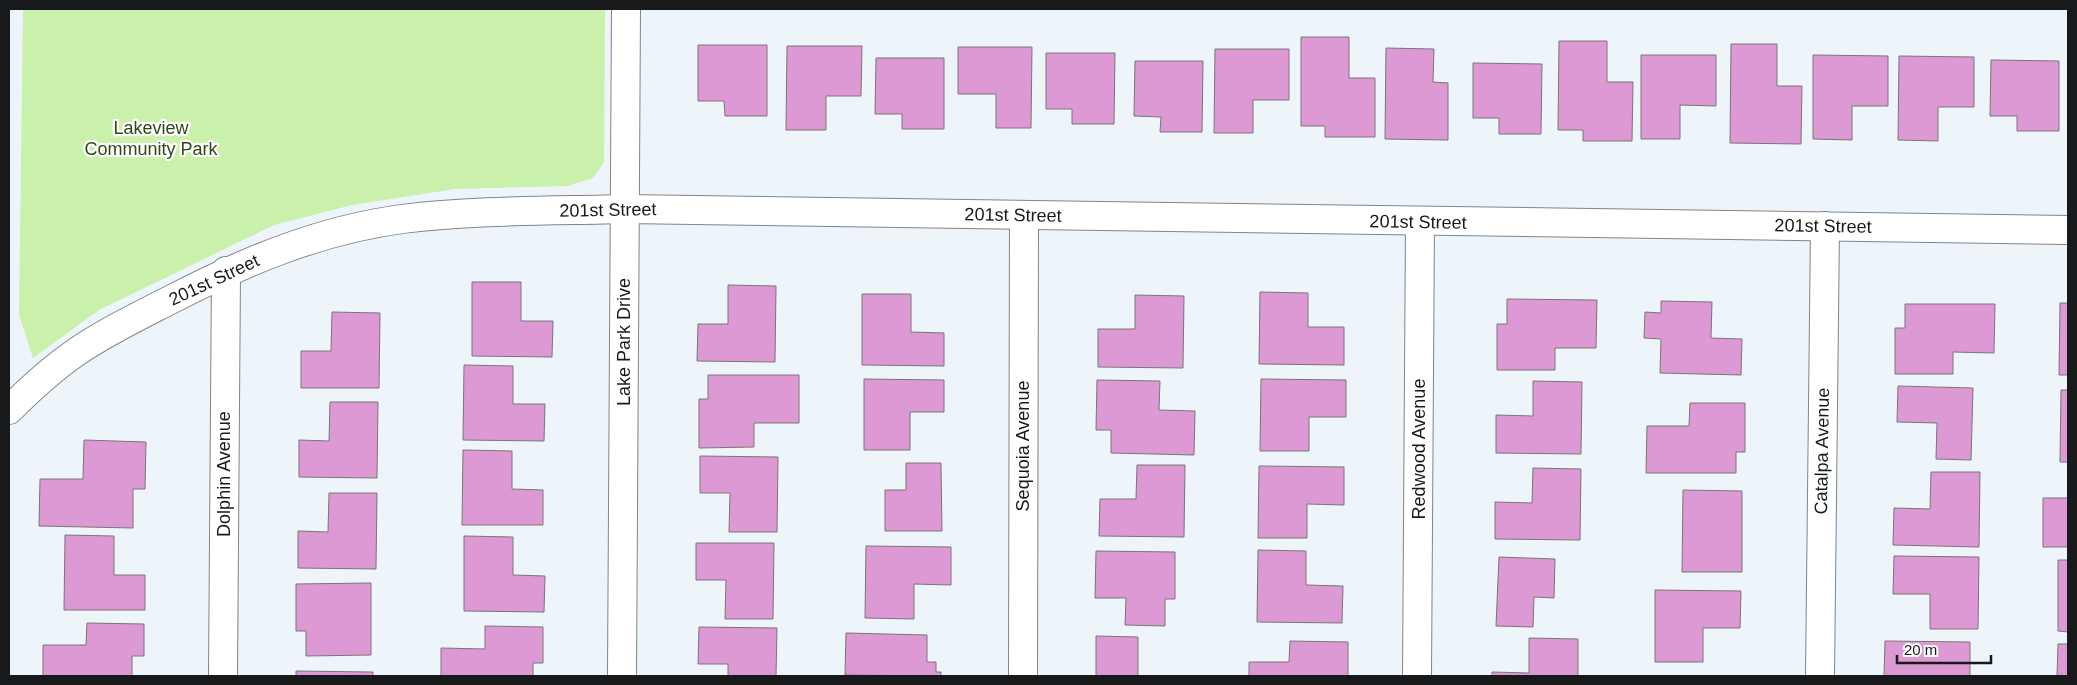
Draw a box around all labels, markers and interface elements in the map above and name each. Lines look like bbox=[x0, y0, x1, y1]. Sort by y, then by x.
park label: Lakeview Community Park bbox=[84, 118, 219, 159]
street label: 201st Street bbox=[559, 199, 657, 221]
street label: 201st Street bbox=[964, 204, 1062, 226]
street label: 201st Street bbox=[1369, 211, 1467, 233]
street label: 201st Street bbox=[1774, 215, 1872, 237]
street label: 201st Street bbox=[166, 250, 262, 310]
street label: Lake Park Drive bbox=[614, 278, 634, 406]
street label: Redwood Avenue bbox=[1409, 379, 1429, 519]
street label: Sequoia Avenue bbox=[1013, 381, 1033, 511]
street label: Catalpa Avenue bbox=[1811, 387, 1833, 515]
street label: Dolphin Avenue bbox=[214, 411, 234, 537]
scale bar bbox=[1897, 632, 1991, 664]
text: 20 m bbox=[1904, 641, 1937, 658]

